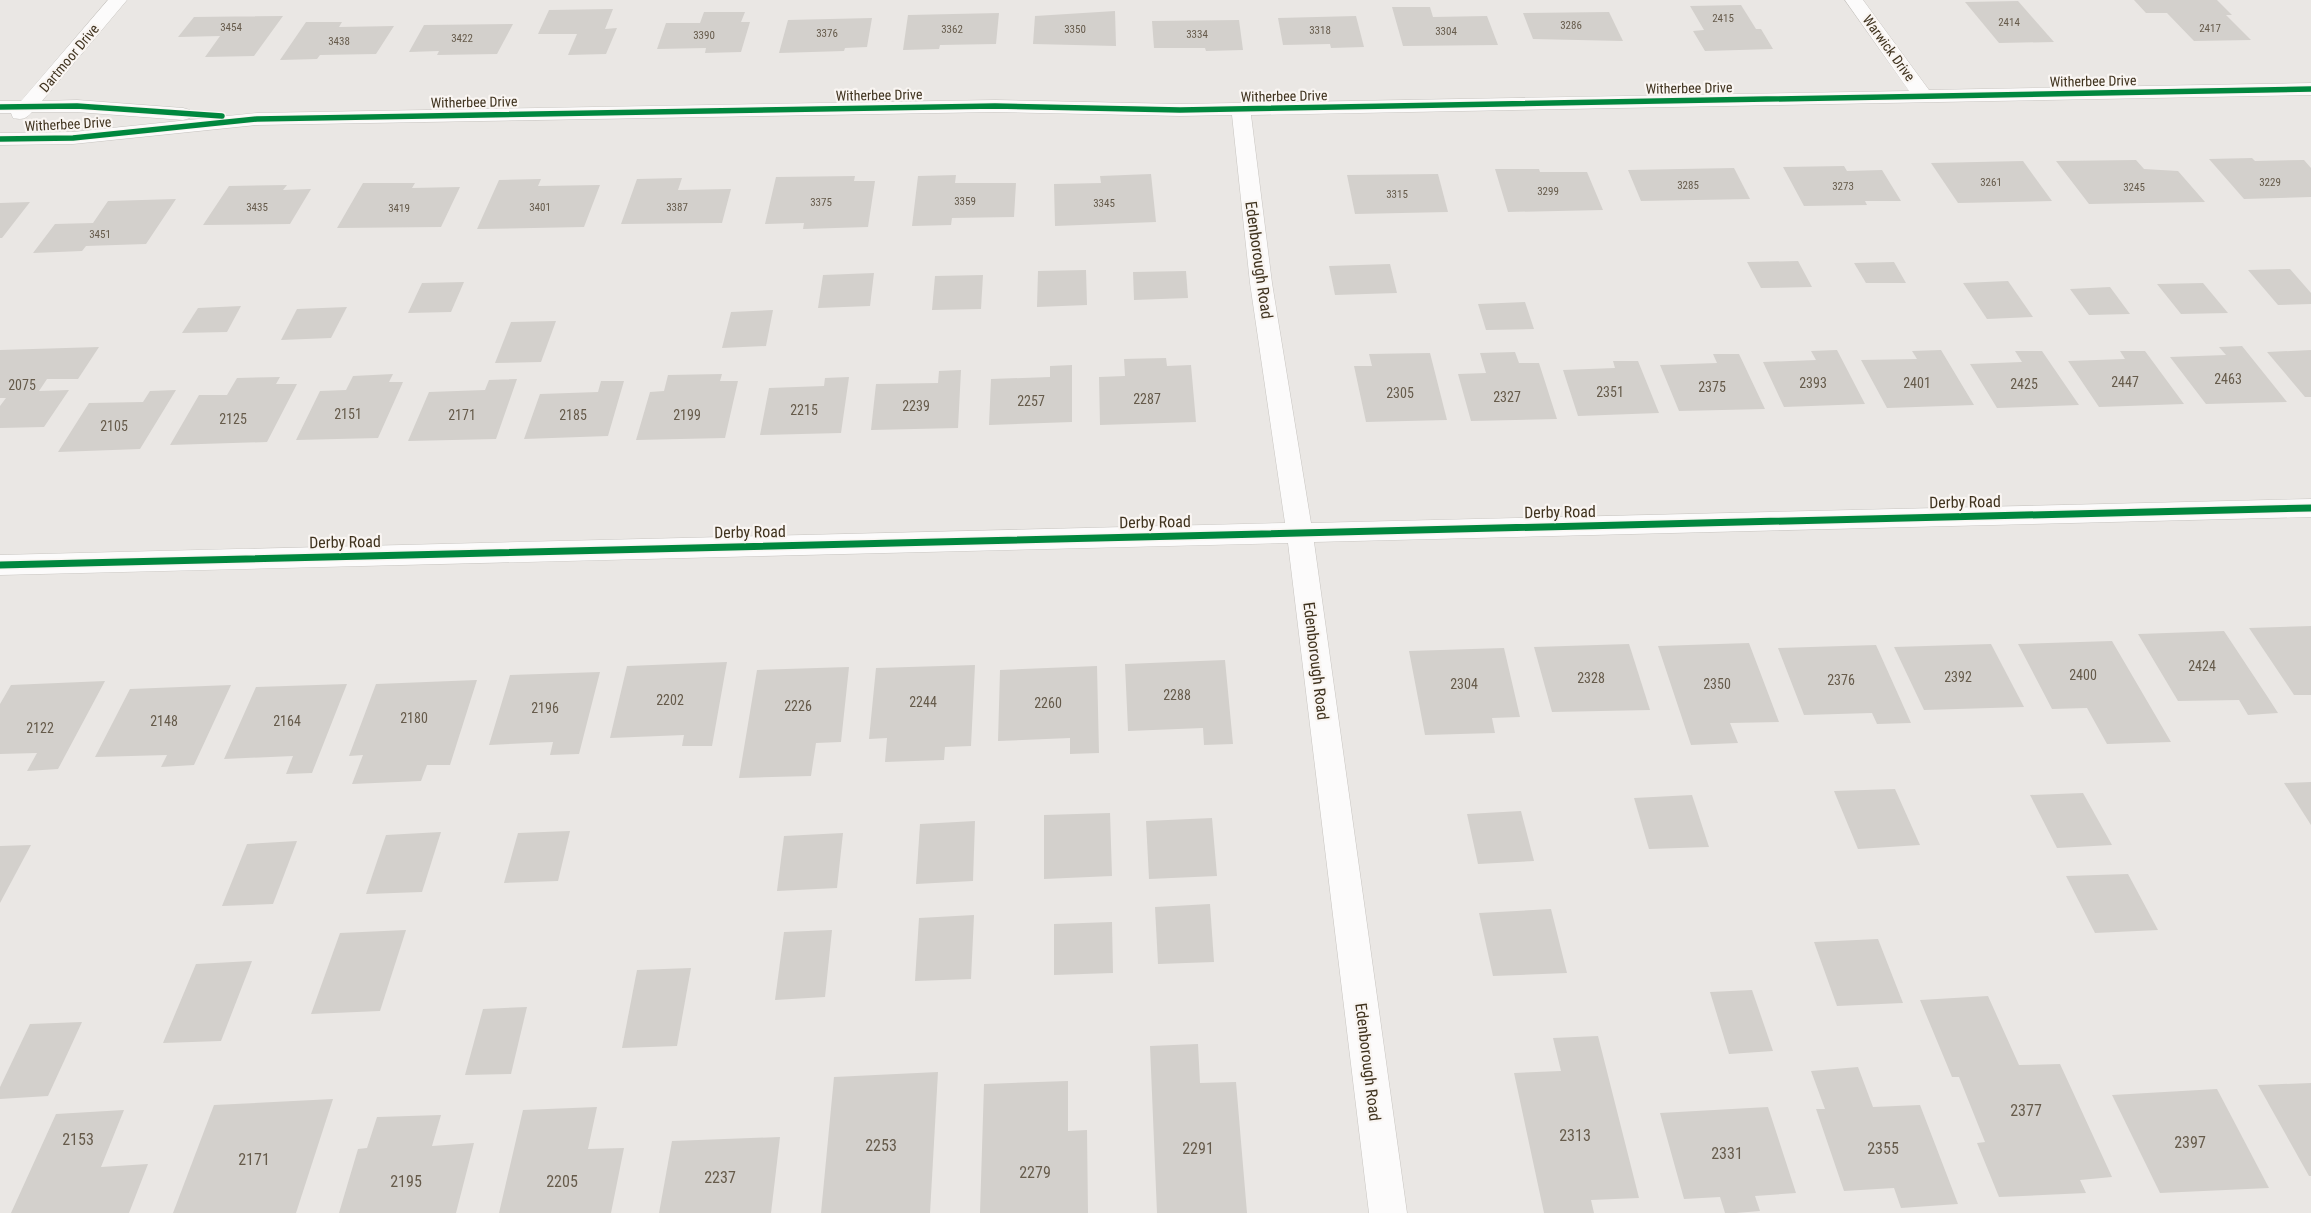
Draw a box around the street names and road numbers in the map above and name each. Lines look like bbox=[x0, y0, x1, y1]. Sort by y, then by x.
street label: Warwick Drive bbox=[1860, 12, 1919, 85]
street label: Dartmoor Drive bbox=[36, 21, 102, 95]
street label: Witherbee Drive bbox=[2049, 72, 2137, 90]
street label: Witherbee Drive bbox=[1645, 79, 1733, 97]
street label: Witherbee Drive bbox=[835, 86, 923, 104]
street label: Witherbee Drive bbox=[1240, 87, 1328, 105]
street label: Witherbee Drive bbox=[430, 93, 518, 111]
street label: Witherbee Drive bbox=[24, 114, 112, 134]
street label: Edenborough Road bbox=[1241, 200, 1277, 320]
street label: Derby Road bbox=[1929, 492, 2001, 512]
street label: Derby Road bbox=[1524, 502, 1596, 522]
street label: Derby Road bbox=[1119, 512, 1191, 532]
street label: Derby Road bbox=[714, 522, 786, 542]
street label: Derby Road bbox=[309, 532, 381, 552]
street label: Edenborough Road bbox=[1299, 601, 1333, 721]
street label: Edenborough Road bbox=[1351, 1002, 1385, 1122]

